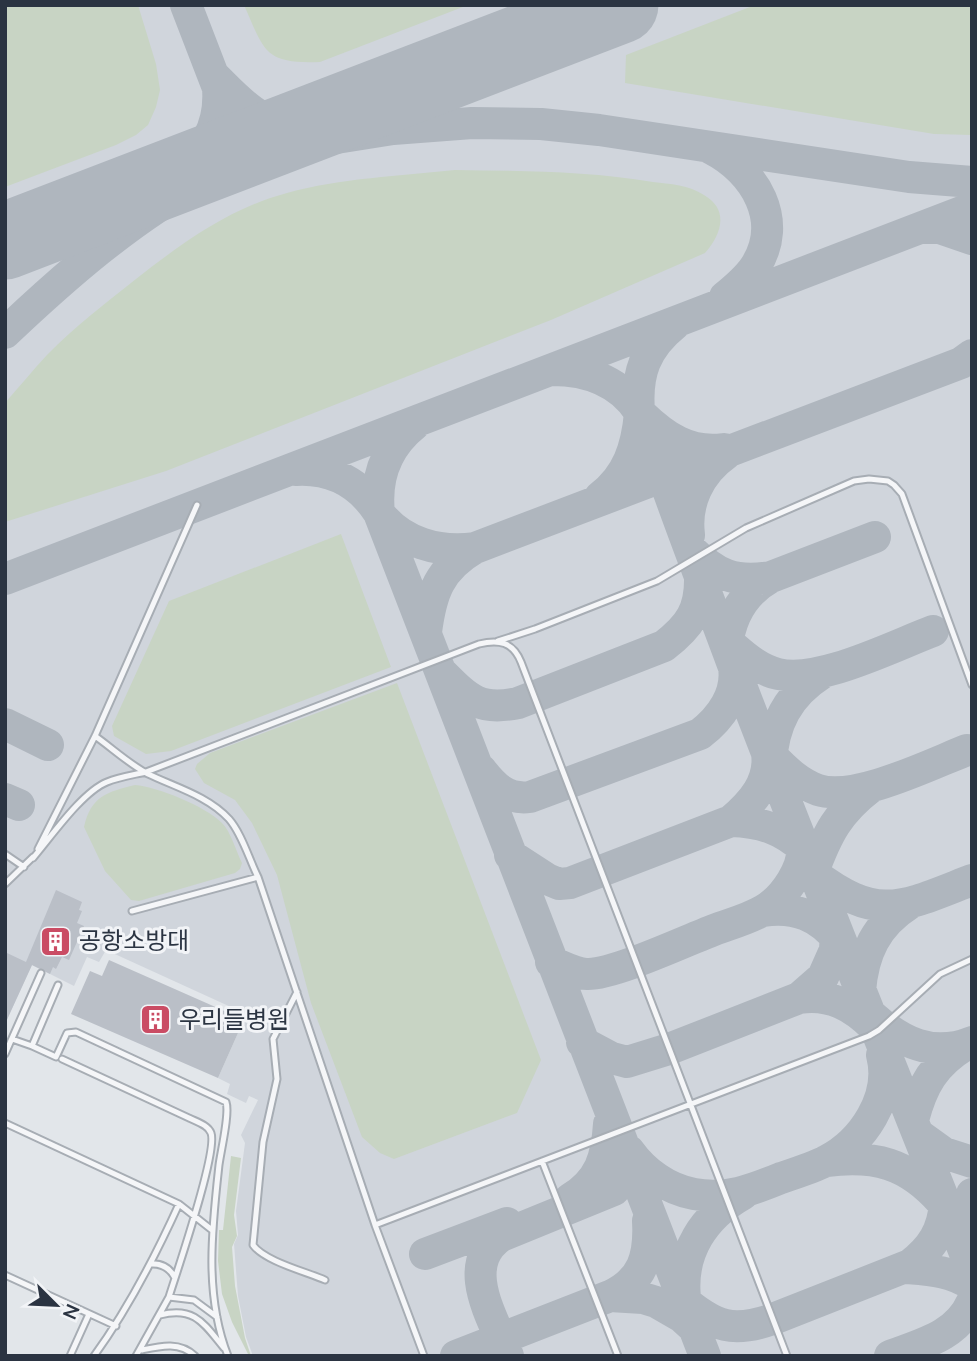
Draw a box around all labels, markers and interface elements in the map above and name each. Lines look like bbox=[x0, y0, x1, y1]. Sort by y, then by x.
building icon: 공항소방대 bbox=[39, 924, 73, 958]
place label: 공항소방대 bbox=[79, 925, 189, 957]
building icon: 우리들병원 bbox=[139, 1003, 173, 1037]
place label: 우리들병원 bbox=[179, 1004, 289, 1036]
north arrow bbox=[21, 1270, 91, 1340]
text: N bbox=[56, 1300, 85, 1323]

